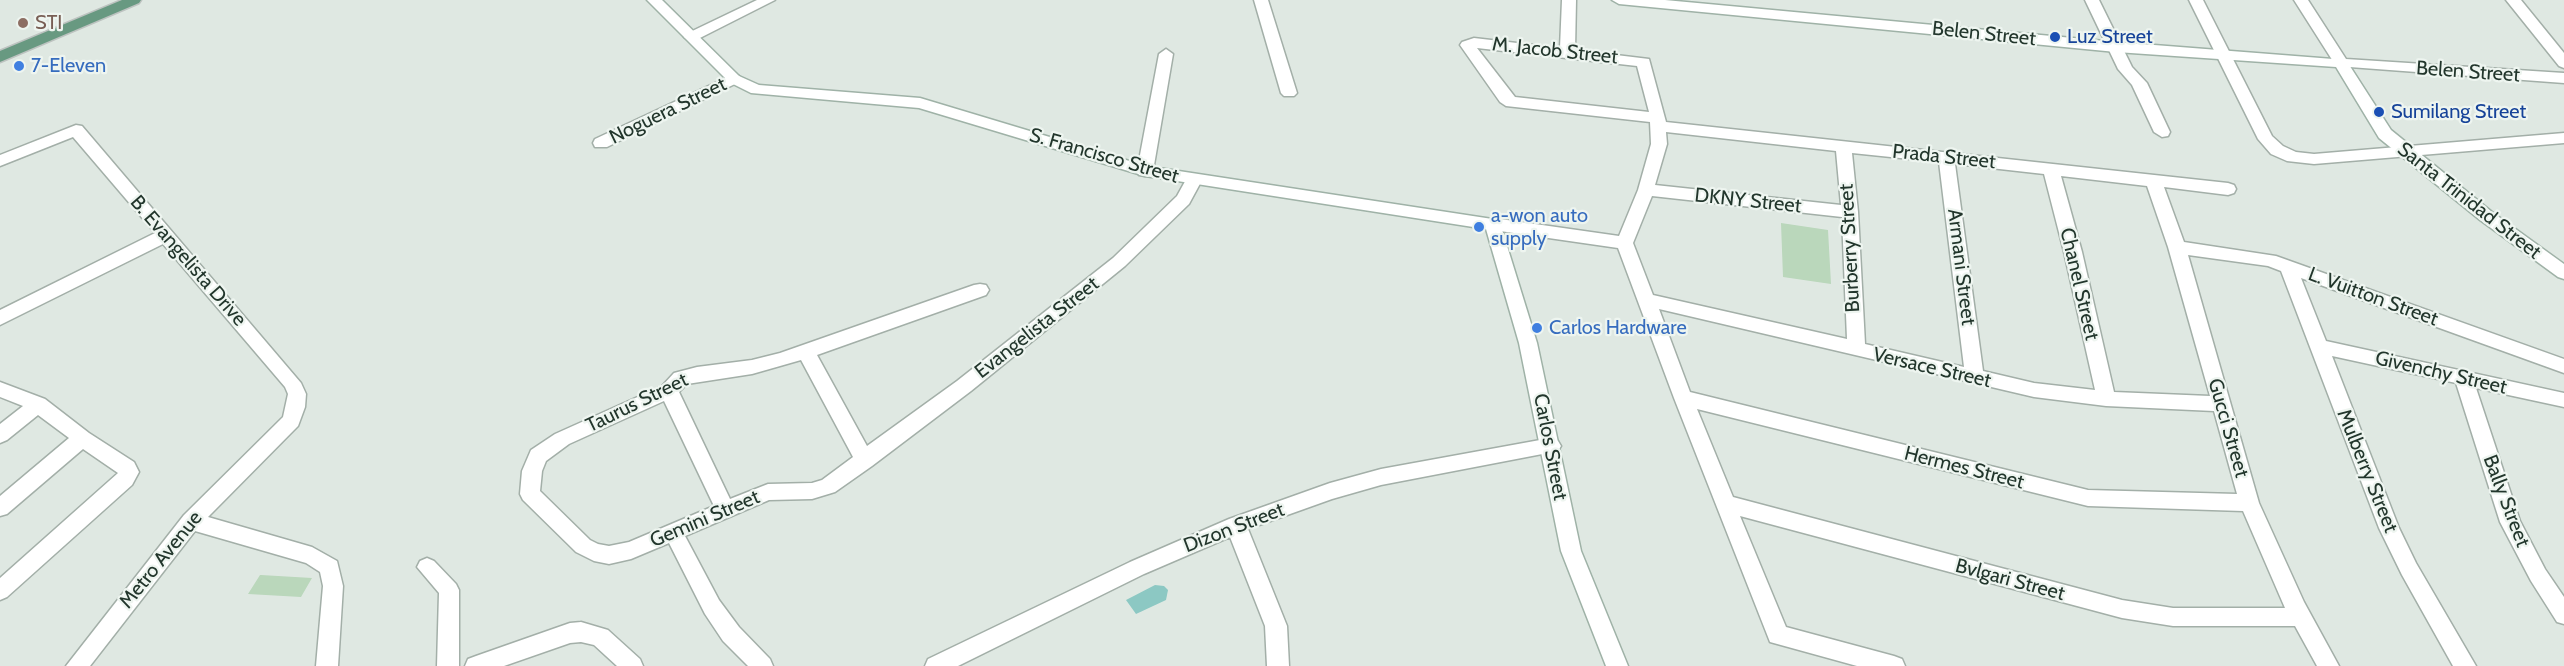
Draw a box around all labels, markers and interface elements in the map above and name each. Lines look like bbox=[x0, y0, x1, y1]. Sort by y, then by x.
place label: STI bbox=[35, 11, 62, 35]
marker: STI bbox=[16, 16, 30, 30]
street label: Belen Street bbox=[1931, 17, 2037, 51]
place label: Luz Street bbox=[2067, 25, 2153, 49]
marker: Luz Street bbox=[2048, 30, 2062, 44]
street label: M. Jacob Street bbox=[1491, 32, 1619, 70]
place label: 7-Eleven bbox=[31, 54, 106, 78]
street label: Belen Street bbox=[2415, 56, 2521, 88]
marker: 7-Eleven bbox=[12, 59, 26, 73]
street label: Noguera Street bbox=[606, 72, 730, 150]
place label: Sumilang Street bbox=[2391, 100, 2526, 124]
marker: Sumilang Street bbox=[2372, 105, 2386, 119]
street label: S. Francisco Street bbox=[1027, 123, 1181, 189]
street label: Santa Trinidad Street bbox=[2392, 137, 2546, 265]
street label: Prada Street bbox=[1891, 140, 1997, 174]
street label: DKNY Street bbox=[1693, 183, 1803, 219]
street label: Burberry Street bbox=[1835, 183, 1865, 313]
street label: B. Evangelista Drive bbox=[125, 191, 251, 331]
place label: a-won auto supply bbox=[1491, 204, 1588, 251]
street label: Armani Street bbox=[1942, 207, 1980, 327]
marker: a-won auto supply bbox=[1472, 220, 1486, 234]
street label: Chanel Street bbox=[2054, 225, 2104, 343]
street label: L. Vuitton Street bbox=[2305, 262, 2441, 332]
street label: Evangelista Street bbox=[970, 272, 1104, 384]
place label: Carlos Hardware bbox=[1549, 316, 1687, 340]
marker: Carlos Hardware bbox=[1530, 321, 1544, 335]
street label: Versace Street bbox=[1871, 343, 1993, 393]
street label: Givenchy Street bbox=[2373, 346, 2509, 400]
street label: Taurus Street bbox=[582, 368, 692, 438]
street label: Gucci Street bbox=[2202, 376, 2254, 480]
street label: Carlos Street bbox=[1528, 392, 1572, 502]
street label: Mulberry Street bbox=[2331, 406, 2403, 536]
street label: Hermes Street bbox=[1902, 442, 2026, 494]
street label: Bally Street bbox=[2477, 451, 2535, 551]
street label: Gemini Street bbox=[647, 485, 763, 553]
street label: Dizon Street bbox=[1180, 498, 1288, 558]
street label: Metro Avenue bbox=[115, 507, 207, 613]
street label: Bvlgari Street bbox=[1953, 554, 2067, 606]

